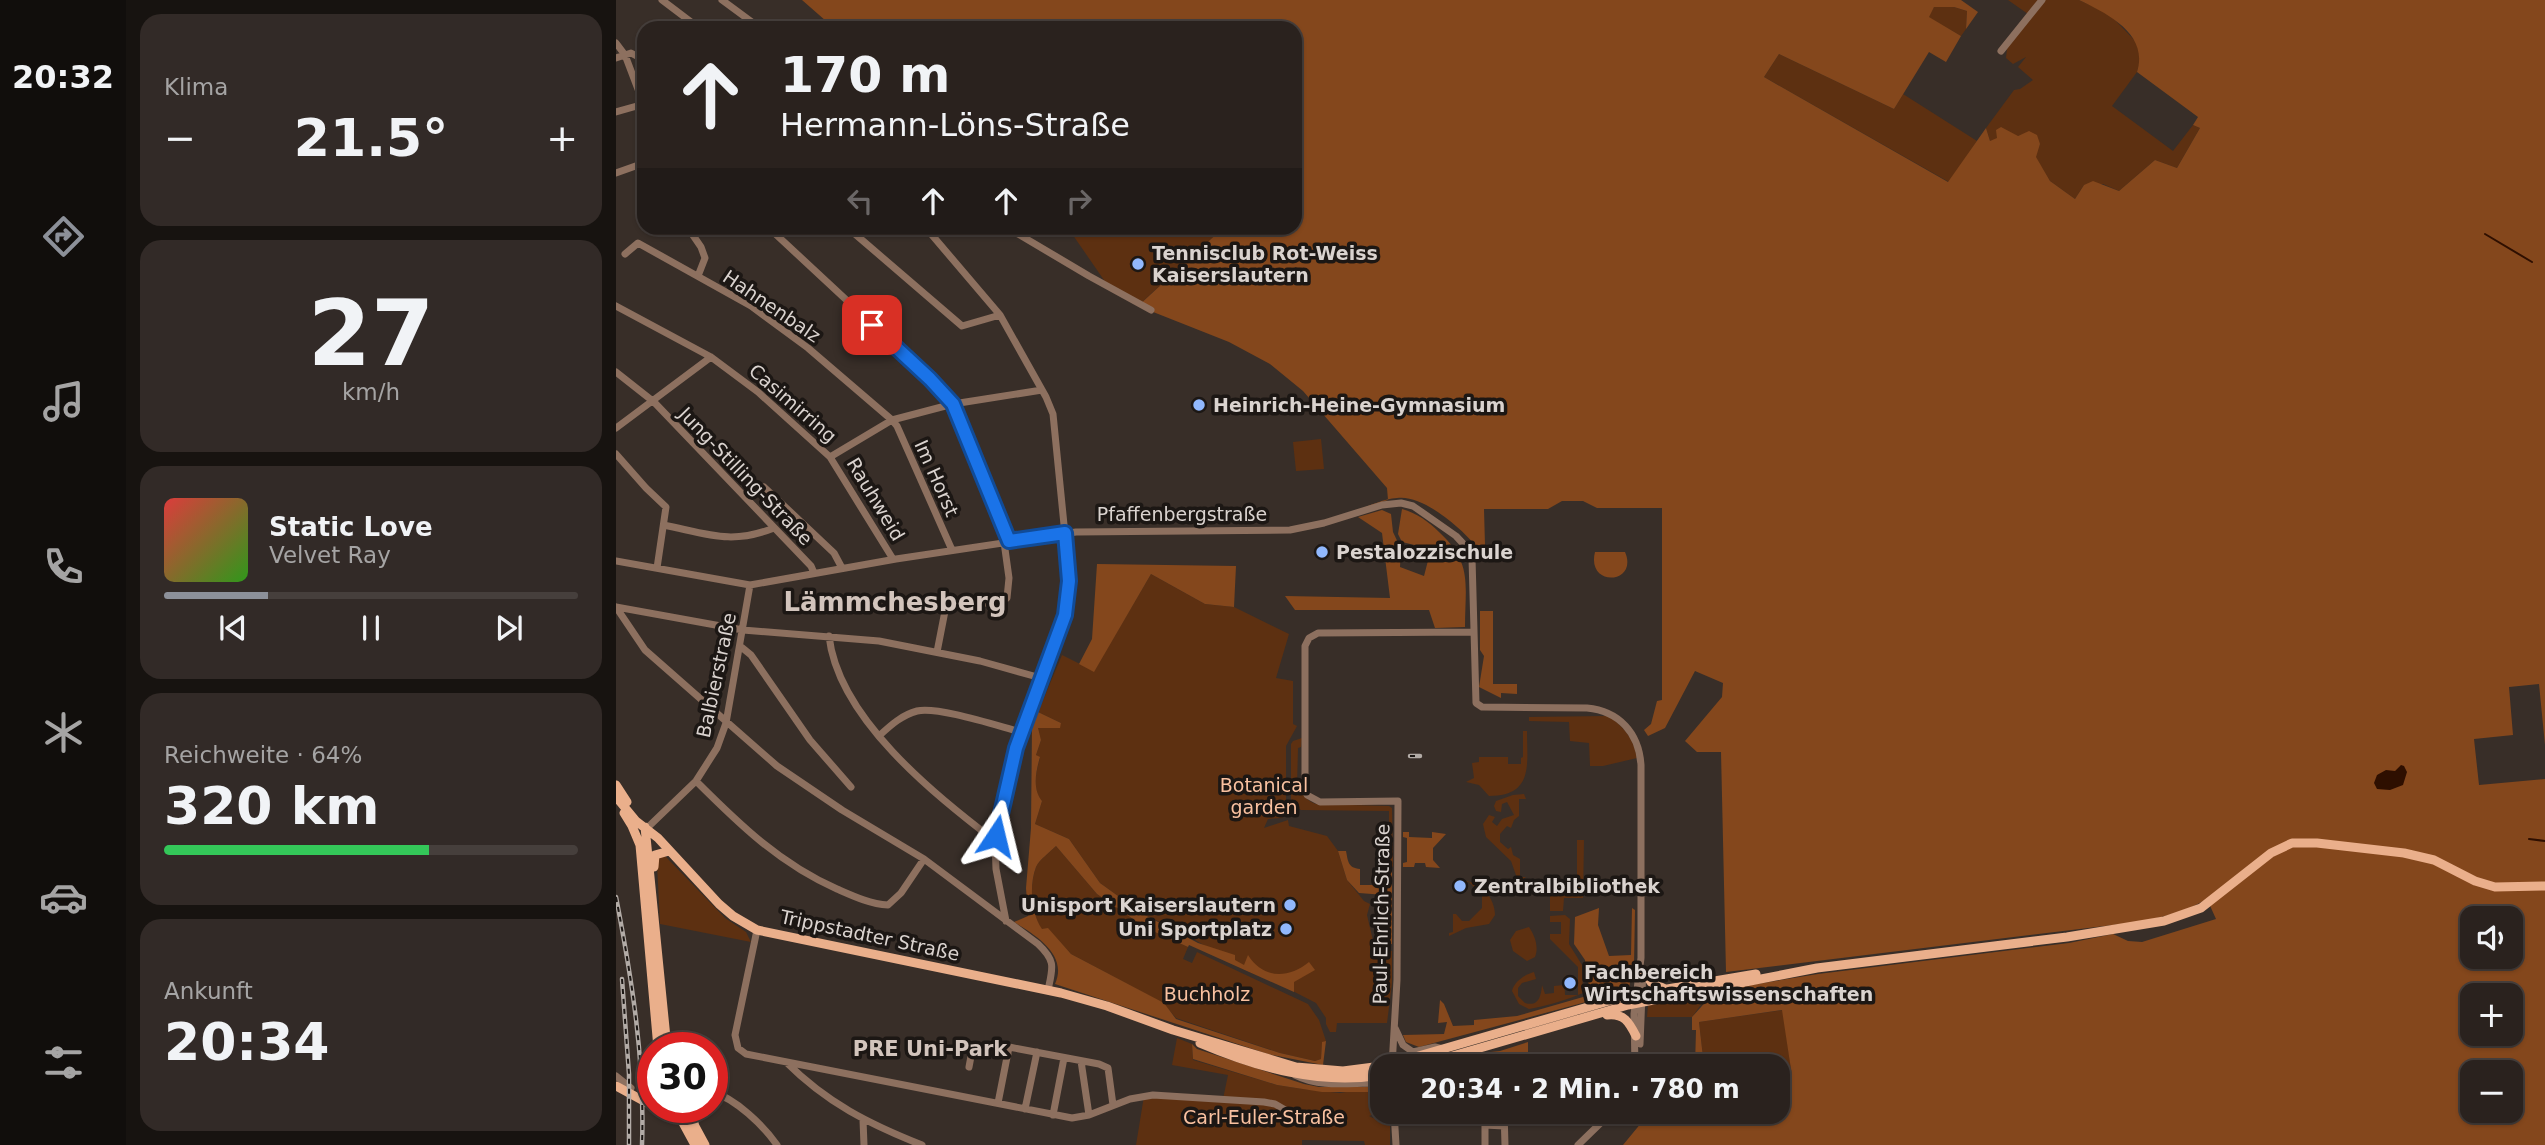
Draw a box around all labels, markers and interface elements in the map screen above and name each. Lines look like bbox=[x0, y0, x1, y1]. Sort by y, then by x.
text: 170 m bbox=[780, 47, 950, 104]
icon: ahead bbox=[665, 49, 756, 140]
text: 20:32 bbox=[12, 58, 114, 96]
text: Klima bbox=[164, 74, 228, 100]
text: Hermann-Löns-Straße bbox=[780, 106, 1130, 144]
text: 21.5° bbox=[294, 108, 448, 168]
text: − bbox=[164, 116, 196, 160]
text: + bbox=[546, 116, 578, 160]
icon: left bbox=[841, 182, 879, 220]
icon: ahead bbox=[914, 182, 952, 220]
icon: ahead bbox=[987, 182, 1025, 220]
icon: right bbox=[1060, 182, 1098, 220]
icon: directions bbox=[39, 212, 88, 261]
place label: Tennisclub Rot-Weiss Kaiserslautern bbox=[1152, 242, 1378, 286]
marker: Tennisclub Rot-Weiss Kaiserslautern bbox=[1130, 256, 1146, 272]
street label: Hahnenbalz bbox=[719, 265, 825, 347]
text: 27 bbox=[308, 281, 434, 386]
pin bbox=[842, 295, 902, 355]
icon: arrive bbox=[853, 306, 891, 344]
street label: Casimirring bbox=[745, 359, 841, 447]
icon: music bbox=[39, 377, 88, 426]
text: km/h bbox=[342, 379, 400, 405]
place label: Heinrich-Heine-Gymnasium bbox=[1213, 394, 1505, 416]
marker: Heinrich-Heine-Gymnasium bbox=[1191, 397, 1207, 413]
street label: Jung-Stilling-Straße bbox=[674, 402, 817, 549]
street label: Im Horst bbox=[910, 436, 964, 520]
street label: Rauhweid bbox=[843, 453, 909, 545]
street label: Pfaffenbergstraße bbox=[1097, 503, 1267, 525]
text: Static Love bbox=[269, 512, 433, 542]
place label: Pestalozzischule bbox=[1336, 541, 1513, 563]
icon: phone bbox=[39, 542, 88, 591]
text: Velvet Ray bbox=[269, 542, 391, 568]
marker: Pestalozzischule bbox=[1314, 544, 1330, 560]
district label: Lämmchesberg bbox=[783, 587, 1007, 617]
icon: previous bbox=[214, 609, 252, 647]
icon: pause bbox=[352, 609, 390, 647]
icon: next bbox=[490, 609, 528, 647]
street label: Balbierstraße bbox=[692, 610, 740, 740]
icon: climate bbox=[39, 708, 88, 757]
text: Reichweite · 64% bbox=[164, 742, 362, 768]
park label: Botanical garden bbox=[1220, 774, 1308, 818]
text: 320 km bbox=[164, 776, 379, 836]
position arrow bbox=[959, 799, 1033, 873]
street label: Paul-Ehrlich-Straße bbox=[1368, 823, 1394, 1005]
icon: car bbox=[39, 873, 88, 922]
place label: Zentralbibliothek bbox=[1474, 875, 1660, 897]
marker: Zentralbibliothek bbox=[1452, 878, 1468, 894]
place label: Unisport Kaiserslautern bbox=[1021, 894, 1276, 916]
marker: Unisport Kaiserslautern bbox=[1282, 897, 1298, 913]
street label: Trippstadter Straße bbox=[777, 905, 962, 965]
map controls bbox=[2460, 906, 2523, 1123]
button: sound bbox=[2460, 906, 2523, 969]
place label: Uni Sportplatz bbox=[1118, 918, 1272, 940]
marker: Uni Sportplatz bbox=[1278, 921, 1294, 937]
place label: Fachbereich Wirtschaftswissenschaften bbox=[1584, 961, 1873, 1005]
marker: Fachbereich Wirtschaftswissenschaften bbox=[1562, 975, 1578, 991]
text: Ankunft bbox=[164, 978, 253, 1004]
park label: Buchholz bbox=[1164, 983, 1250, 1005]
button: + bbox=[2460, 983, 2523, 1046]
text: 20:34 bbox=[164, 1012, 330, 1072]
speed limit sign: 30 bbox=[637, 1032, 728, 1123]
district label: PRE Uni-Park bbox=[853, 1037, 1008, 1061]
icon: filters bbox=[39, 1038, 88, 1087]
button: − bbox=[2460, 1060, 2523, 1123]
text: 20:34 · 2 Min. · 780 m bbox=[1420, 1074, 1740, 1104]
park label: Carl-Euler-Straße bbox=[1183, 1106, 1345, 1128]

